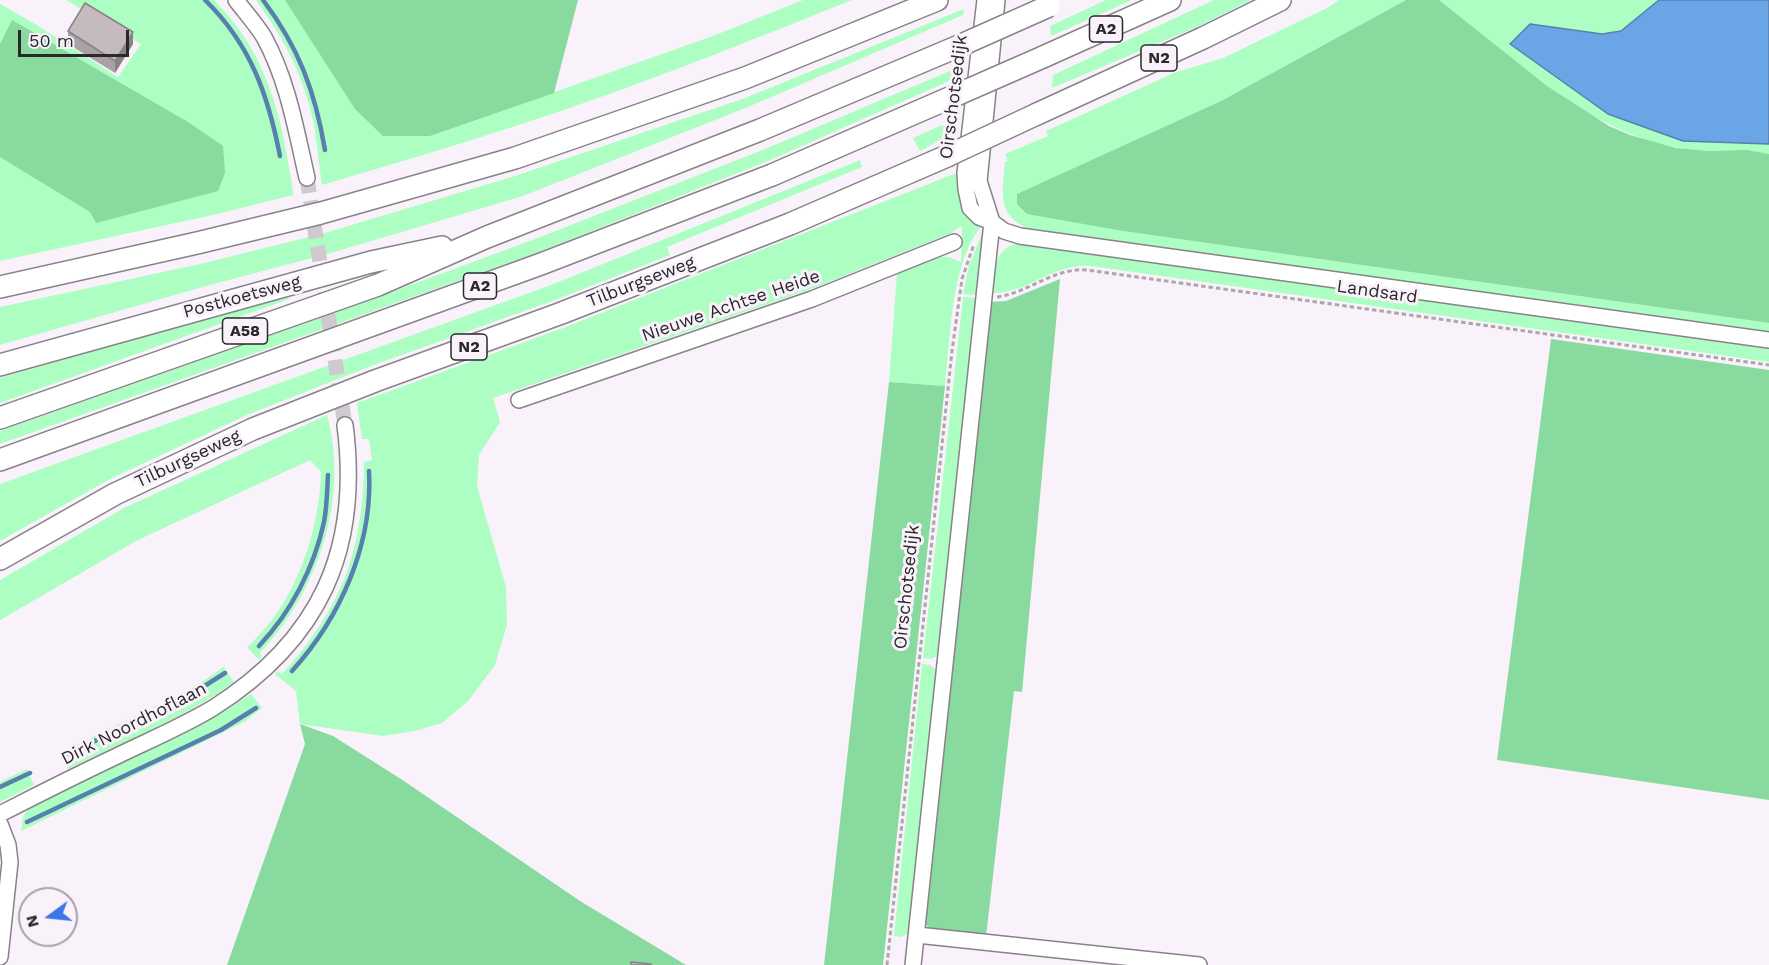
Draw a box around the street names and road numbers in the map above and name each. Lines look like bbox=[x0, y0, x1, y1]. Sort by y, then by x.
road number: A2 bbox=[1090, 16, 1122, 42]
street label: Oirschotsedijk bbox=[936, 34, 972, 160]
road number: N2 bbox=[1141, 45, 1177, 71]
street label: Tilburgseweg bbox=[584, 251, 698, 313]
street label: Nieuwe Achtse Heide bbox=[639, 265, 823, 347]
street label: Postkoetsweg bbox=[181, 271, 303, 323]
road number: A2 bbox=[464, 273, 496, 299]
street label: Landsard bbox=[1335, 276, 1419, 308]
road number: A58 bbox=[222, 318, 268, 344]
road number: N2 bbox=[451, 334, 487, 360]
street label: Tilburgseweg bbox=[132, 425, 244, 493]
street label: Oirschotsedijk bbox=[890, 524, 924, 650]
street label: Dirk Noordhoflaan bbox=[58, 678, 210, 770]

